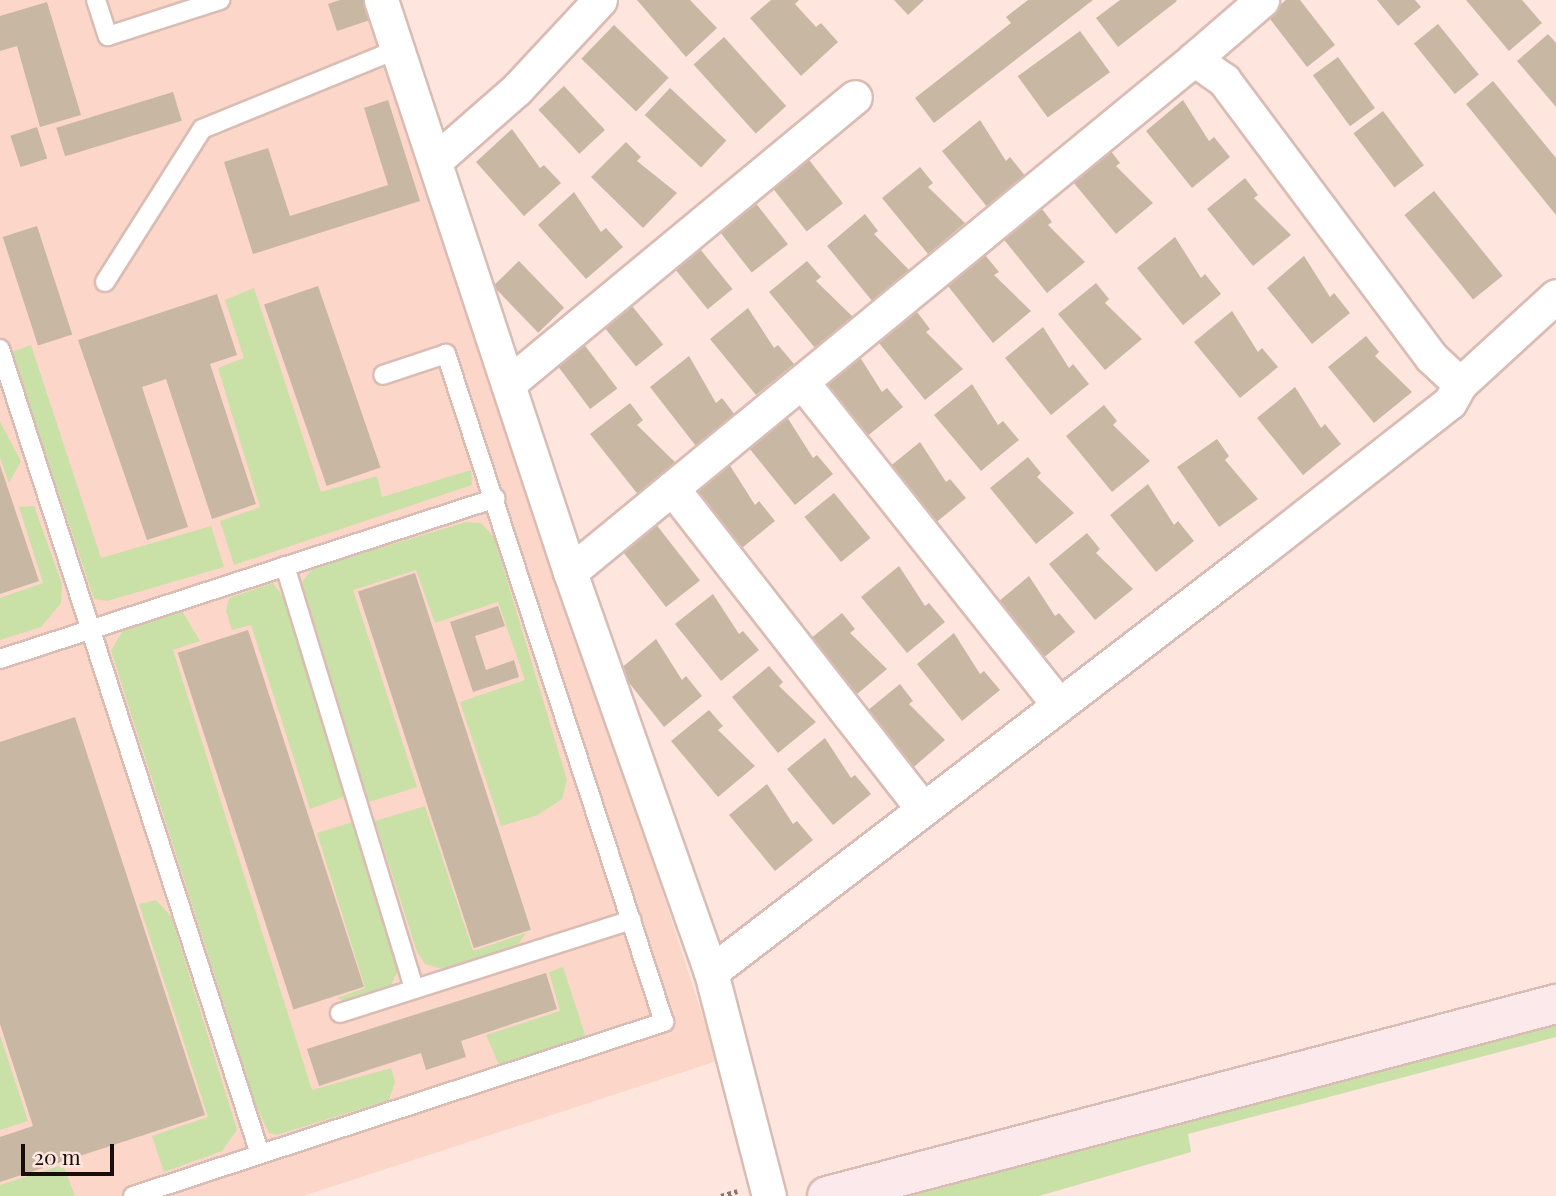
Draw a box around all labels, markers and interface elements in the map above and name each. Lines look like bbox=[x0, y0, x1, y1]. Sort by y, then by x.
scale bar bbox=[24, 1130, 117, 1174]
text: 20 m bbox=[34, 1142, 81, 1170]

